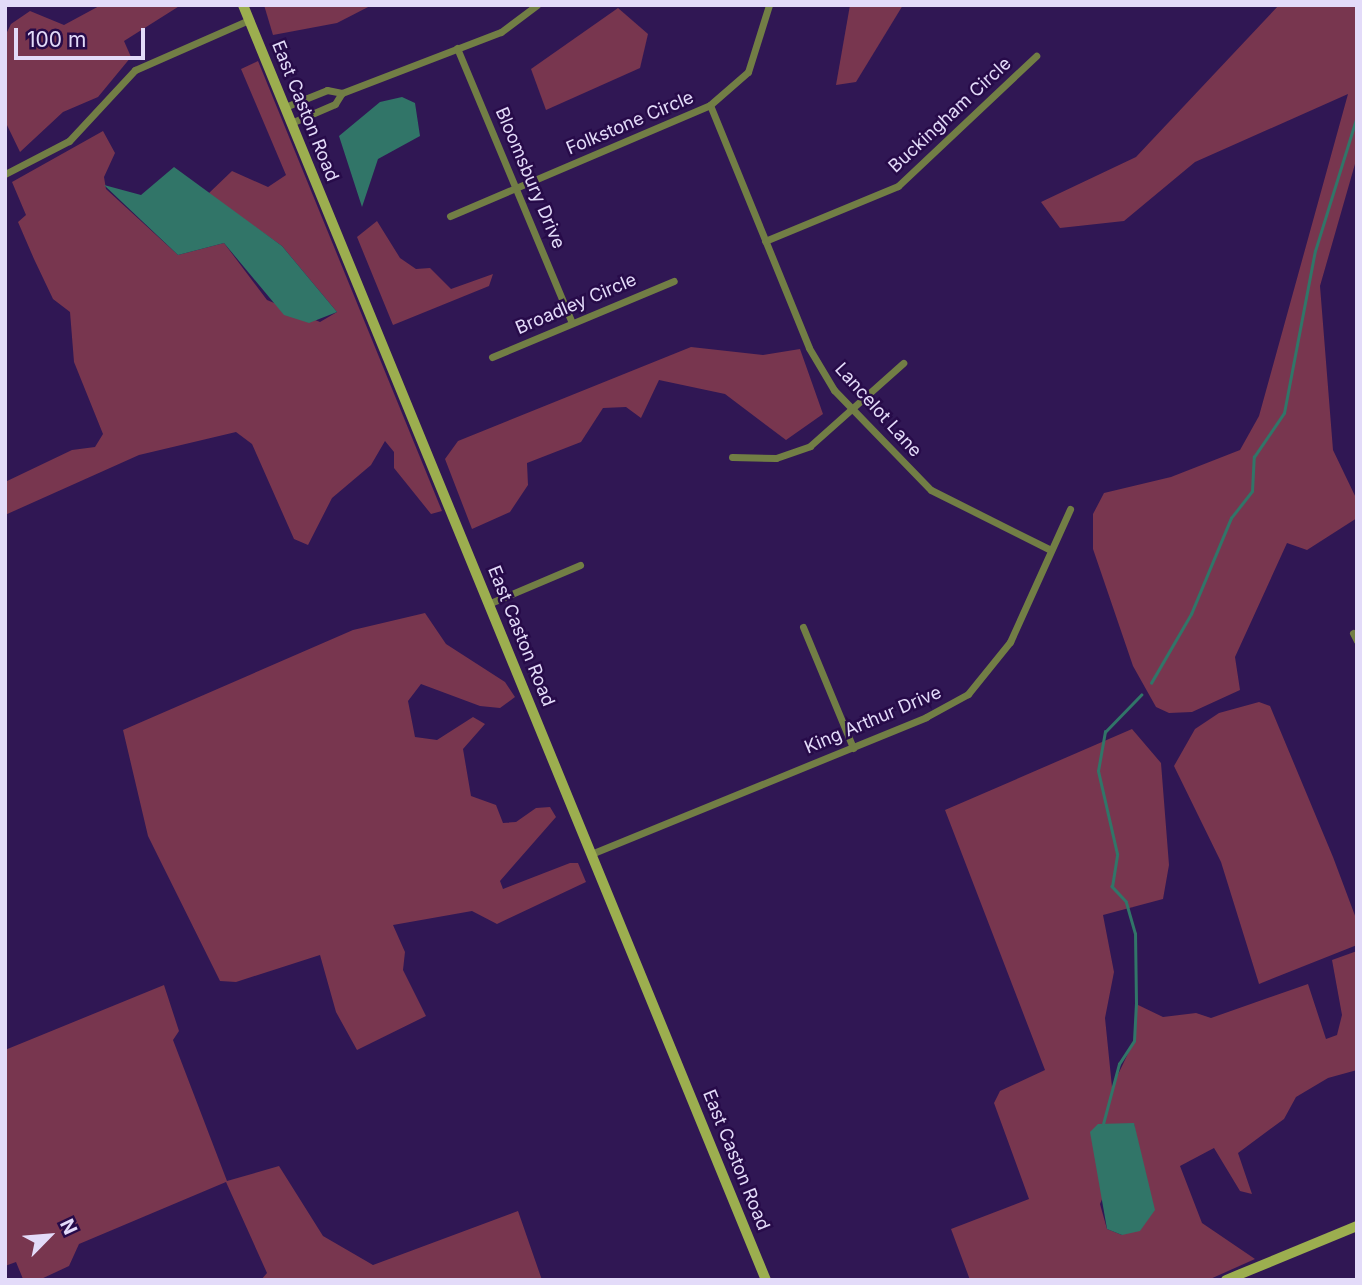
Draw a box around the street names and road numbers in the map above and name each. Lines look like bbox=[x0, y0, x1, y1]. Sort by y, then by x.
street label: East Caston Road bbox=[267, 38, 343, 184]
street label: Buckingham Circle bbox=[884, 53, 1016, 177]
street label: Folkstone Circle bbox=[563, 86, 697, 160]
street label: Bloomsbury Drive bbox=[490, 104, 570, 252]
street label: Broadley Circle bbox=[512, 269, 640, 339]
street label: Lancelot Lane bbox=[830, 358, 926, 462]
street label: East Caston Road bbox=[483, 563, 559, 709]
street label: King Arthur Drive bbox=[801, 681, 945, 759]
street label: East Caston Road bbox=[698, 1087, 774, 1233]

